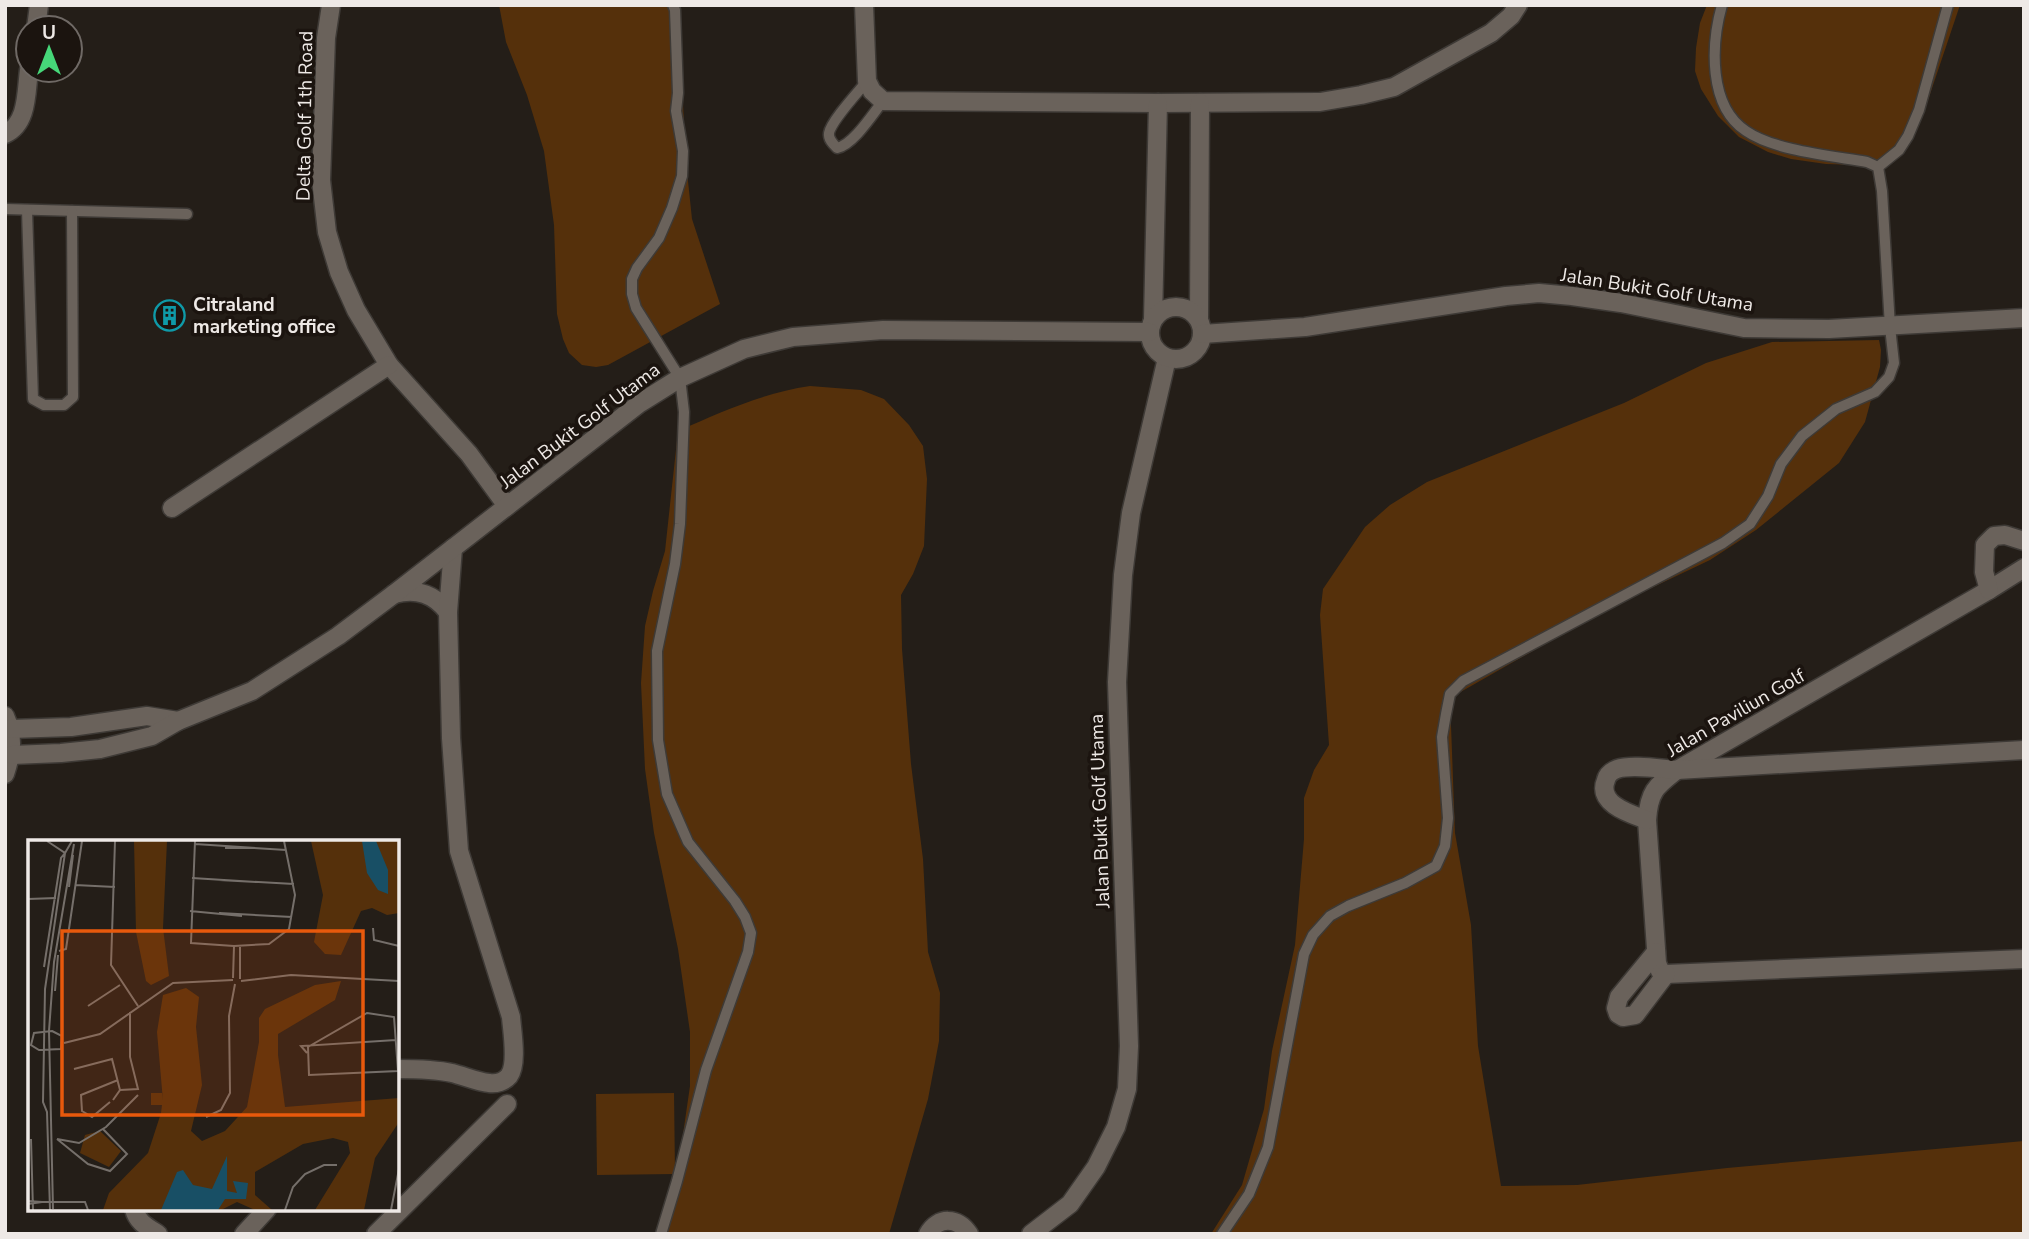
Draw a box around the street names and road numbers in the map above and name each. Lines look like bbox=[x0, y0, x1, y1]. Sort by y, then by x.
street label: Delta Golf 1th Road bbox=[291, 31, 319, 201]
street label: Jalan Bukit Golf Utama bbox=[1558, 262, 1755, 318]
street label: Jalan Bukit Golf Utama bbox=[494, 357, 665, 496]
street label: Jalan Paviliun Golf bbox=[1661, 662, 1811, 764]
street label: Jalan Bukit Golf Utama bbox=[1084, 713, 1116, 910]

